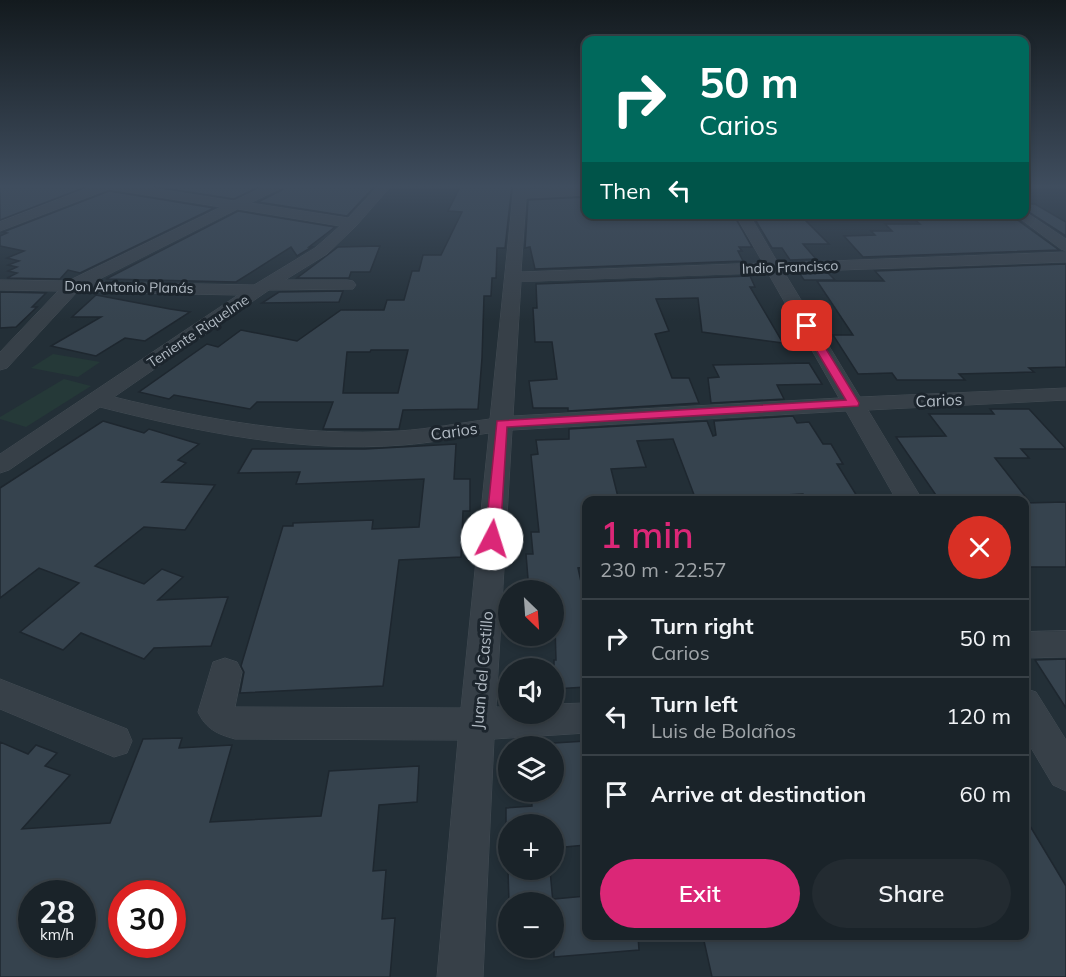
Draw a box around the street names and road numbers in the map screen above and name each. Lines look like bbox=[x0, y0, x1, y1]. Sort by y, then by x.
street label: Indio Francisco bbox=[741, 256, 839, 278]
street label: Don Antonio Planás bbox=[64, 277, 194, 297]
street label: Teniente Riquelme bbox=[144, 290, 252, 372]
street label: Carios bbox=[915, 389, 963, 411]
street label: Carios bbox=[429, 418, 479, 444]
street label: Juan del Castillo bbox=[467, 610, 497, 730]

